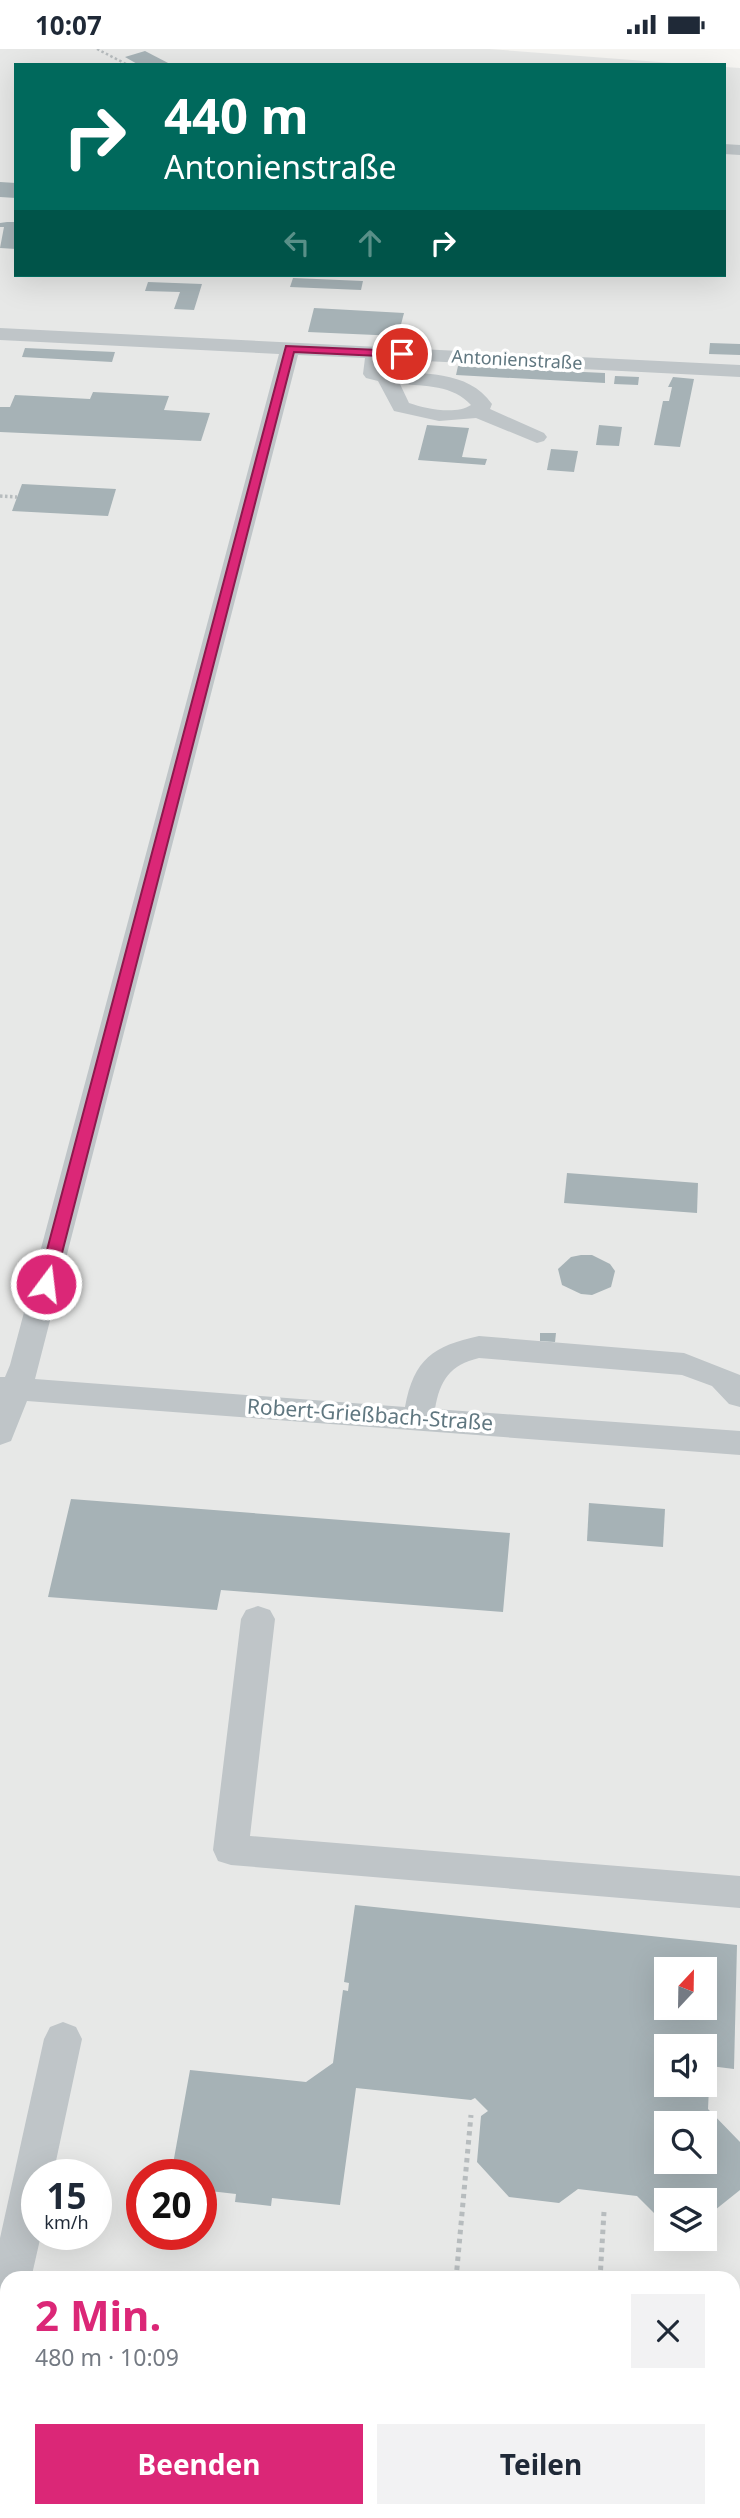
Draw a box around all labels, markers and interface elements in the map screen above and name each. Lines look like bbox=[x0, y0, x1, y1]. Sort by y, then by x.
text: 10:07 bbox=[35, 7, 102, 43]
text: 440 m bbox=[164, 82, 309, 148]
icon: right bbox=[49, 91, 140, 182]
text: Antonienstraße bbox=[164, 145, 397, 188]
icon: left bbox=[278, 224, 316, 262]
icon: ahead bbox=[351, 224, 389, 262]
icon: right bbox=[424, 224, 462, 262]
pin bbox=[372, 324, 432, 384]
icon: arrive bbox=[383, 335, 421, 373]
street label: Antonienstraße bbox=[451, 344, 583, 374]
position arrow bbox=[9, 1247, 83, 1321]
street label: Robert-Grießbach-Straße bbox=[246, 1391, 494, 1437]
north arrow bbox=[654, 1957, 718, 2019]
map controls bbox=[654, 1957, 717, 2251]
button: sound bbox=[654, 2034, 717, 2097]
button: search bbox=[654, 2111, 717, 2174]
speed limit sign: 20 bbox=[126, 2159, 217, 2250]
text: 15 bbox=[46, 2172, 87, 2219]
button: layers bbox=[654, 2188, 717, 2251]
text: km/h bbox=[44, 2210, 89, 2234]
text: 2 Min. bbox=[35, 2286, 161, 2343]
button: close bbox=[631, 2294, 705, 2368]
text: 480 m · 10:09 bbox=[35, 2341, 179, 2373]
button: Beenden bbox=[35, 2424, 363, 2504]
button: Teilen bbox=[377, 2424, 705, 2504]

